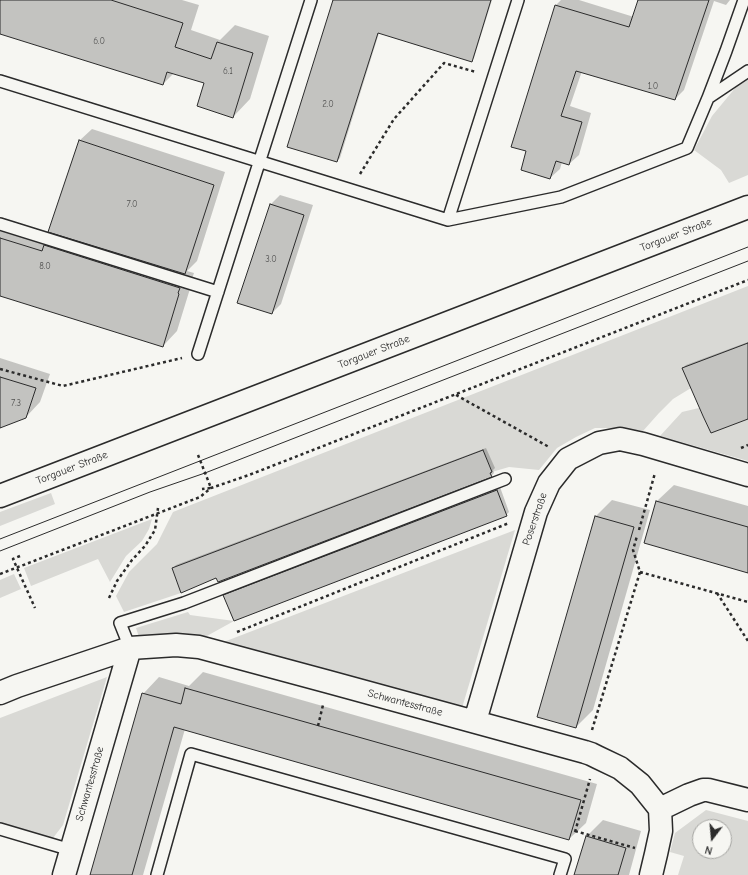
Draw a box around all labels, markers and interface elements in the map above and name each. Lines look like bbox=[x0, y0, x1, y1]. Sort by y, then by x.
house number: 6.0 bbox=[93, 36, 105, 46]
house number: 6.1 bbox=[223, 66, 233, 76]
house number: 1.0 bbox=[648, 81, 658, 91]
house number: 2.0 bbox=[322, 99, 334, 109]
house number: 7.0 bbox=[126, 199, 138, 209]
street label: Torgauer Straße bbox=[638, 215, 714, 255]
house number: 3.0 bbox=[265, 254, 277, 264]
house number: 8.0 bbox=[39, 261, 51, 271]
street label: Torgauer Straße bbox=[336, 332, 412, 372]
house number: 7.3 bbox=[11, 398, 21, 408]
street label: Torgauer Straße bbox=[34, 448, 110, 488]
street label: Poserstraße bbox=[520, 491, 550, 547]
street label: Schwantesstraße bbox=[366, 687, 444, 719]
street label: Schwantesstraße bbox=[73, 745, 107, 823]
north arrow bbox=[692, 819, 732, 859]
text: N bbox=[704, 843, 714, 857]

